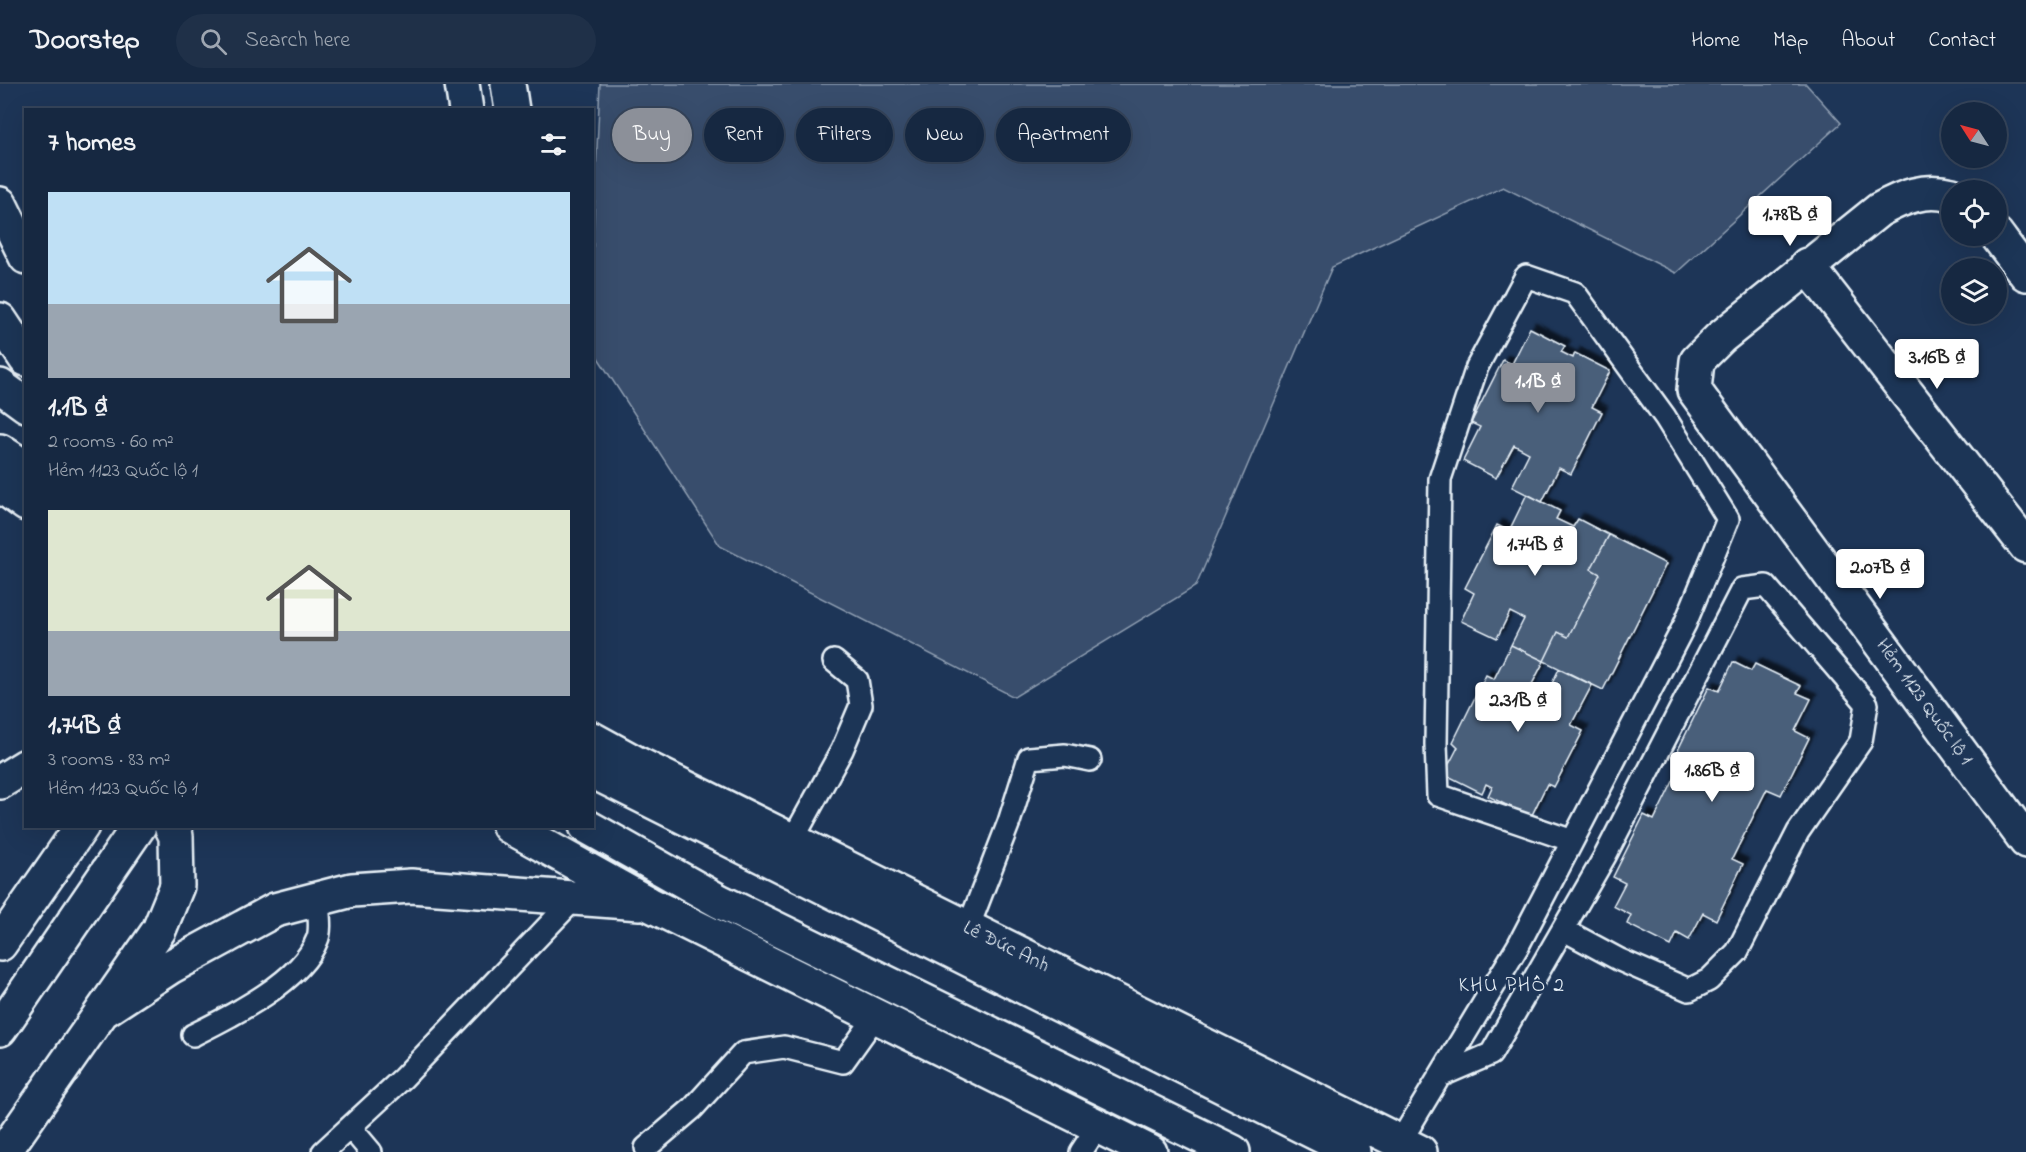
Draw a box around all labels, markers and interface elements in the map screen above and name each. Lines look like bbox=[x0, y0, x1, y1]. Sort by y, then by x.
search box bbox=[176, 14, 596, 68]
text: Doorstep bbox=[30, 21, 140, 62]
icon: search bbox=[197, 25, 230, 58]
text: Search here bbox=[245, 25, 350, 57]
text: Home bbox=[1691, 26, 1740, 56]
text: Map bbox=[1773, 26, 1808, 56]
text: About bbox=[1841, 26, 1895, 56]
text: Contact bbox=[1928, 26, 1996, 56]
north arrow bbox=[1941, 102, 2007, 168]
map controls bbox=[1941, 102, 2007, 324]
chip: Buy bbox=[612, 108, 692, 162]
chip: Rent bbox=[704, 108, 784, 162]
chip: Filters bbox=[796, 108, 893, 162]
chip: New bbox=[905, 108, 984, 162]
chip: Apartment bbox=[996, 108, 1131, 162]
text: 7 homes bbox=[48, 125, 136, 163]
icon: filters bbox=[537, 128, 570, 161]
button: locate bbox=[1941, 180, 2007, 246]
pin: 1.78B ₫ bbox=[1735, 196, 1845, 247]
text: 1.78B ₫ bbox=[1762, 201, 1818, 230]
icon: home bbox=[255, 231, 363, 339]
button: layers bbox=[1941, 258, 2007, 324]
pin: 3.16B ₫ bbox=[1882, 339, 1992, 390]
text: 3.16B ₫ bbox=[1909, 344, 1965, 373]
pin: 1.1B ₫ bbox=[1489, 363, 1587, 414]
text: 1.1B ₫ bbox=[1515, 368, 1561, 397]
text: 1.1B ₫ bbox=[48, 390, 108, 428]
text: 2 rooms · 60 m² bbox=[48, 428, 174, 457]
text: Hẻm 1123 Quốc lộ 1 bbox=[48, 457, 198, 486]
pin: 1.74B ₫ bbox=[1480, 526, 1590, 577]
text: 1.74B ₫ bbox=[1507, 531, 1563, 560]
icon: home bbox=[255, 549, 363, 657]
pin: 2.07B ₫ bbox=[1825, 549, 1935, 600]
text: 2.07B ₫ bbox=[1850, 554, 1910, 583]
street label: Hẻm 1123 Quốc lộ 1 bbox=[1868, 633, 1980, 771]
pin: 2.31B ₫ bbox=[1463, 682, 1573, 733]
text: 2.31B ₫ bbox=[1489, 687, 1547, 716]
text: 1.74B ₫ bbox=[48, 708, 121, 746]
text: 3 rooms · 83 m² bbox=[48, 746, 170, 775]
pin: 1.86B ₫ bbox=[1657, 752, 1767, 803]
text: 1.86B ₫ bbox=[1684, 757, 1740, 786]
text: Hẻm 1123 Quốc lộ 1 bbox=[48, 775, 198, 804]
street label: Lê Đức Anh bbox=[958, 914, 1054, 980]
district label: KHU PHỐ 2 bbox=[1459, 971, 1566, 1001]

